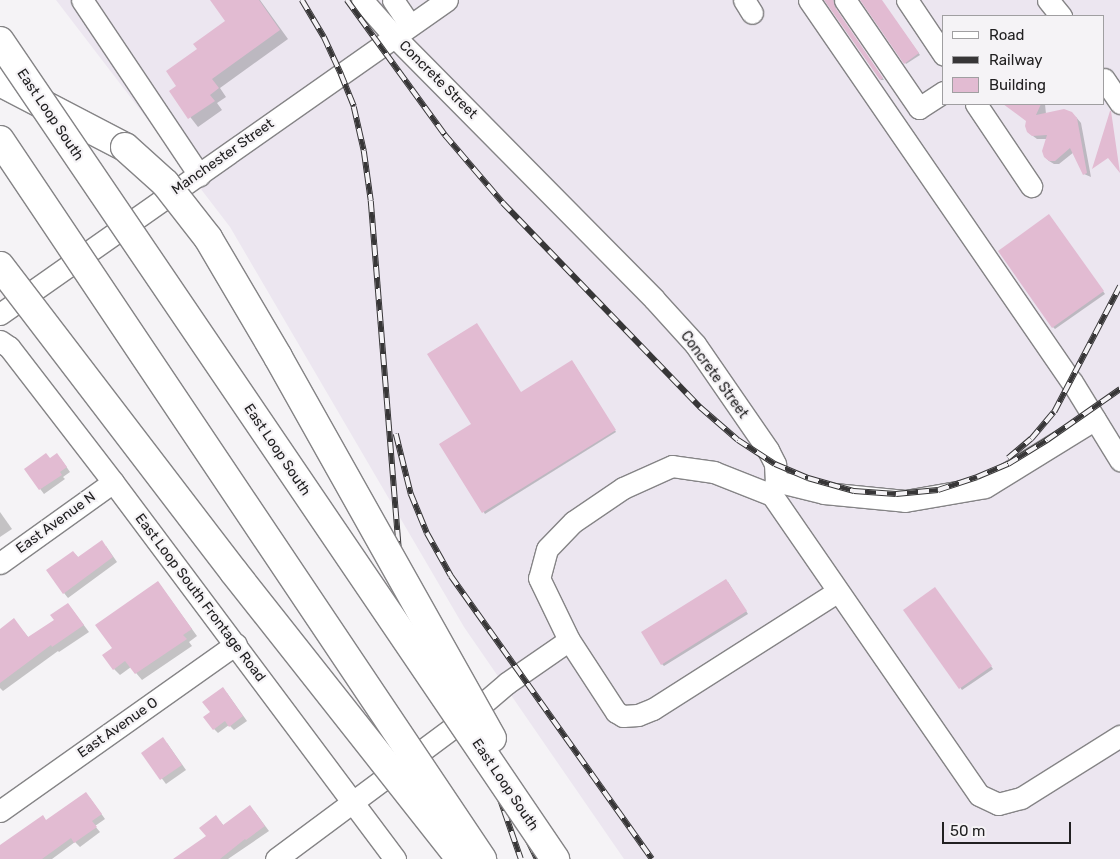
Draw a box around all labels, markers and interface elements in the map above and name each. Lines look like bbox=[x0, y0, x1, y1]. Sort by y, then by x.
legend bbox=[942, 15, 1105, 105]
text: Road bbox=[989, 26, 1025, 44]
street label: Concrete Street bbox=[395, 37, 481, 123]
text: Railway bbox=[989, 51, 1043, 69]
street label: East Loop South bbox=[13, 66, 87, 164]
text: Building bbox=[989, 76, 1046, 94]
street label: Manchester Street bbox=[169, 115, 277, 199]
street label: Concrete Street bbox=[677, 328, 751, 422]
street label: East Loop South bbox=[240, 401, 314, 499]
street label: East Avenue N bbox=[13, 488, 99, 558]
street label: East Loop South Frontage Road bbox=[131, 511, 269, 685]
street label: East Avenue O bbox=[75, 694, 161, 762]
street label: East Loop South bbox=[468, 736, 542, 834]
scale bar bbox=[945, 812, 1074, 844]
text: 50 m bbox=[950, 822, 985, 840]

